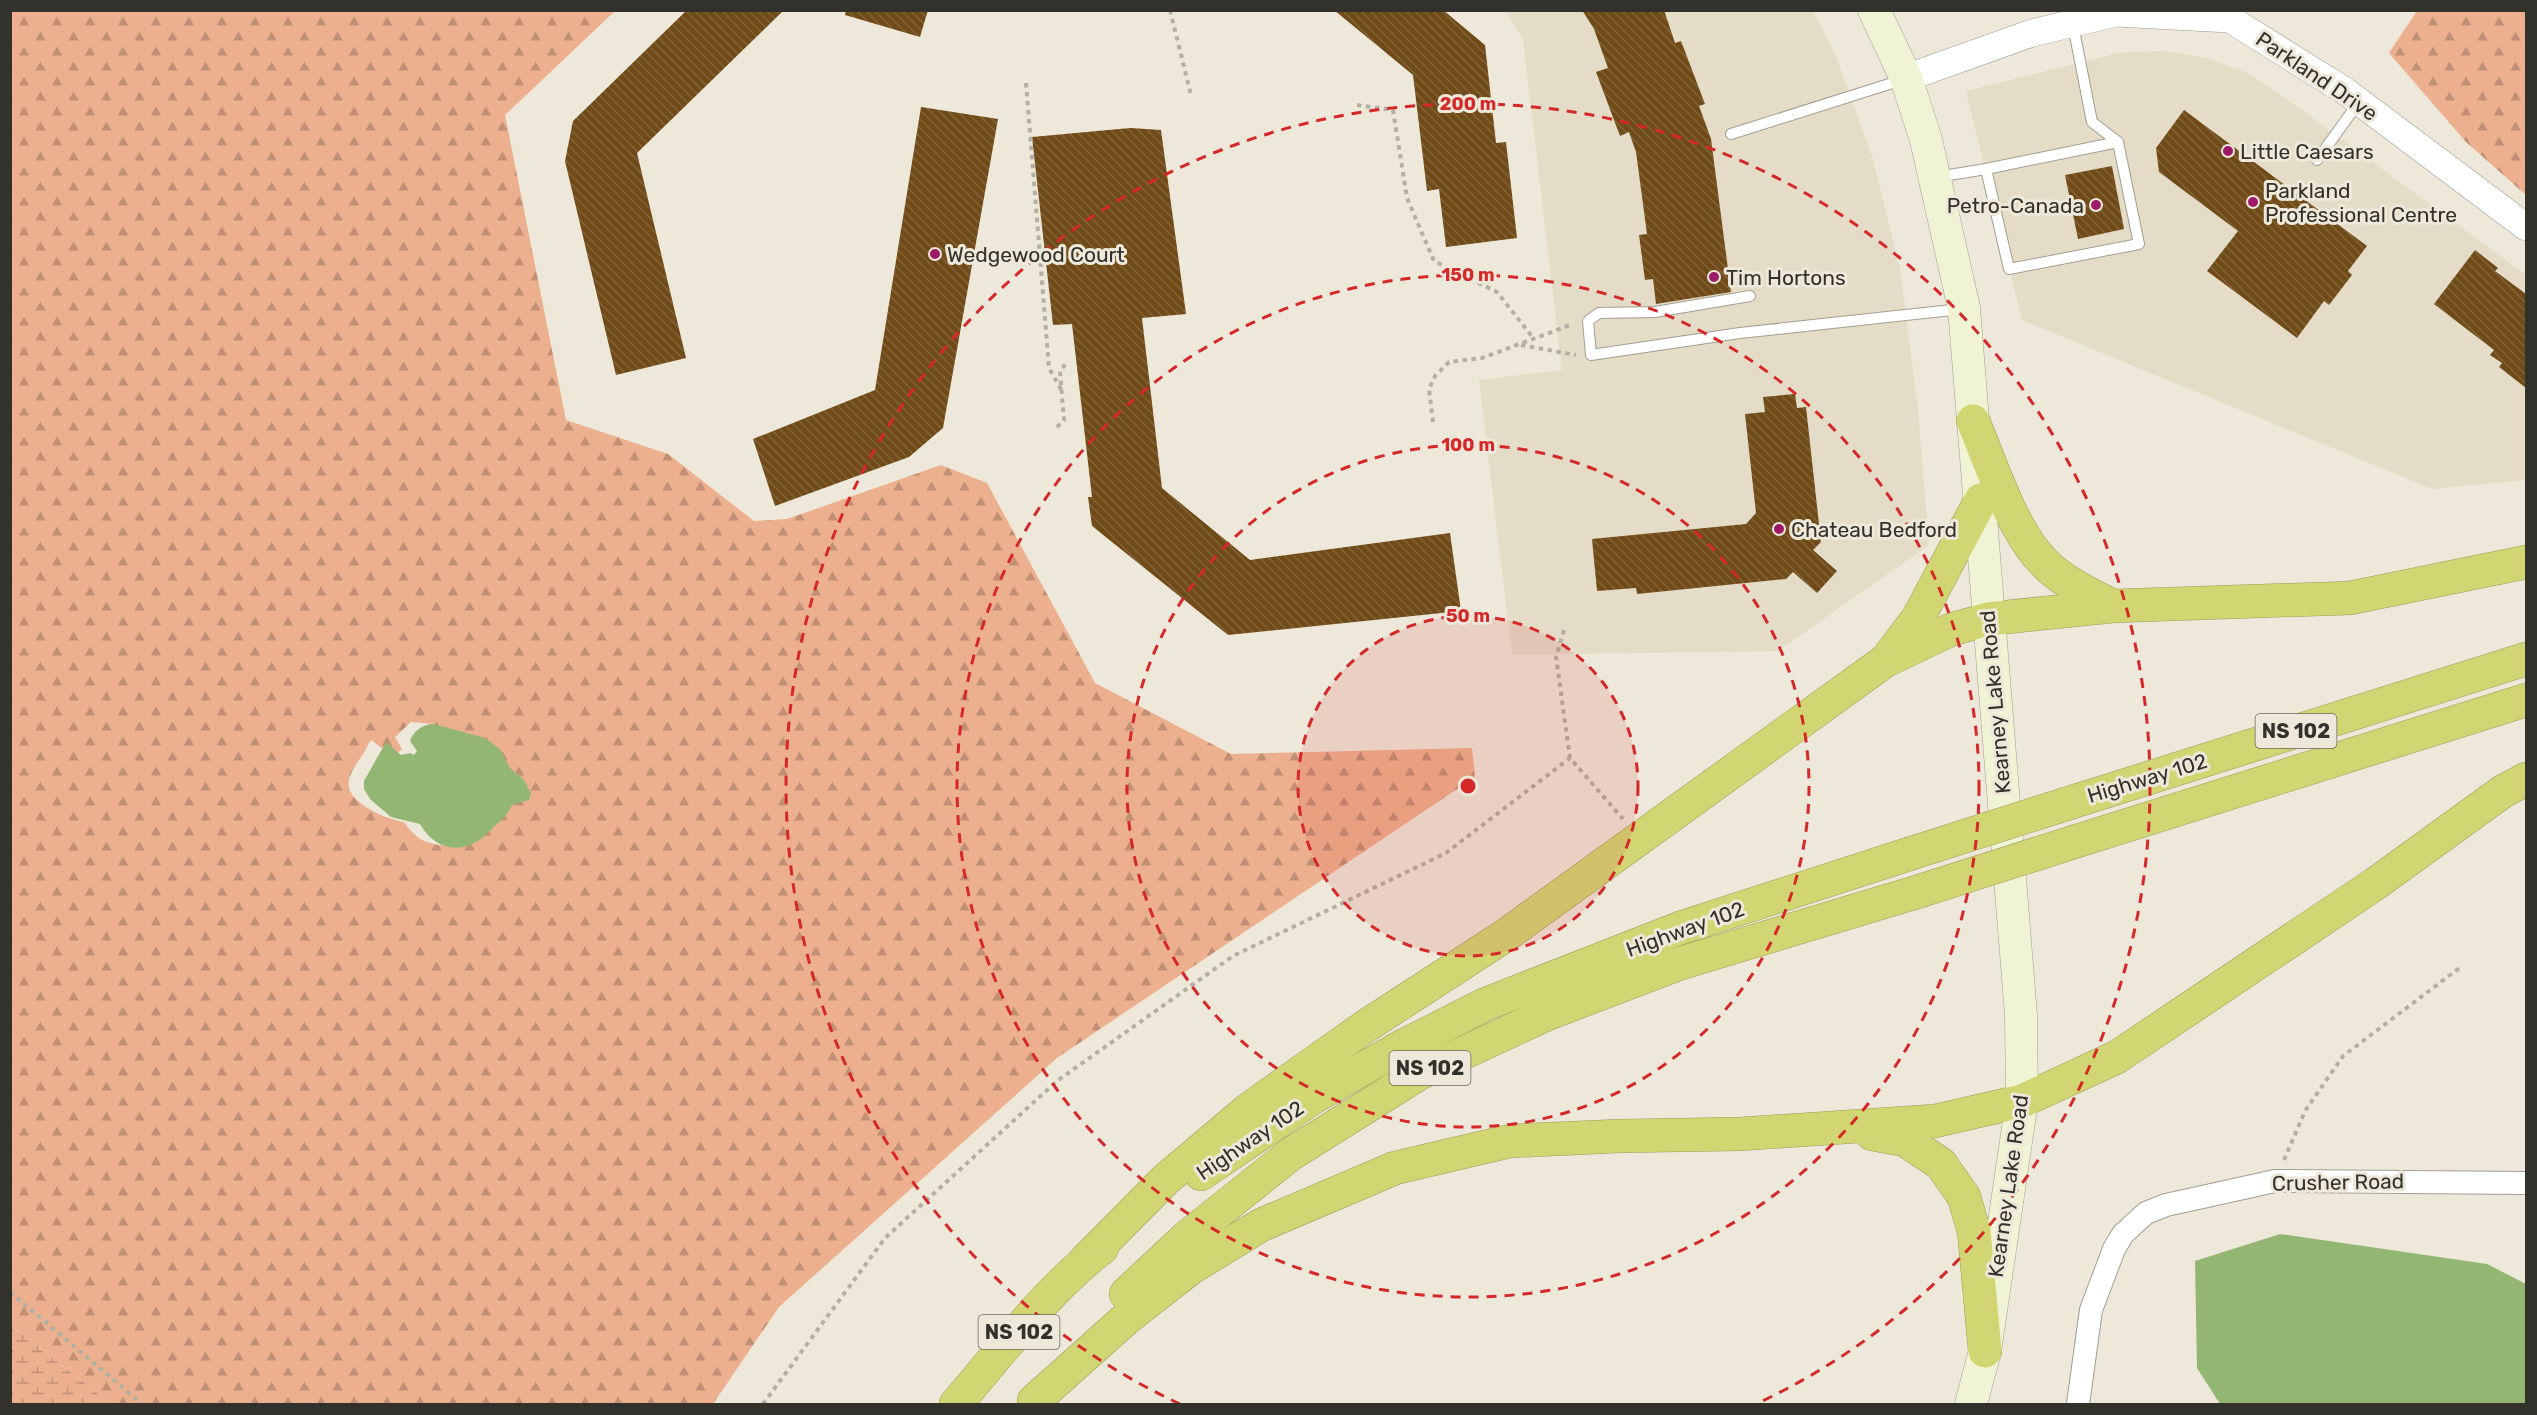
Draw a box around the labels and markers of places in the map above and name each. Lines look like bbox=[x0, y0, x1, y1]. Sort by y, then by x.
place label: Little Caesars bbox=[2240, 139, 2374, 164]
marker: Little Caesars bbox=[2221, 144, 2235, 158]
place label: Parkland Professional Centre bbox=[2265, 178, 2457, 227]
place label: Petro-Canada bbox=[1947, 193, 2084, 218]
marker: Parkland Professional Centre bbox=[2246, 195, 2260, 209]
marker: Petro-Canada bbox=[2089, 198, 2103, 212]
place label: Wedgewood Court bbox=[947, 242, 1125, 267]
marker: Wedgewood Court bbox=[928, 247, 942, 261]
place label: Tim Hortons bbox=[1726, 265, 1846, 290]
marker: Tim Hortons bbox=[1707, 270, 1721, 284]
place label: Chateau Bedford bbox=[1791, 517, 1957, 542]
marker: Chateau Bedford bbox=[1772, 522, 1786, 536]
centre of rings bbox=[1458, 776, 1478, 796]

